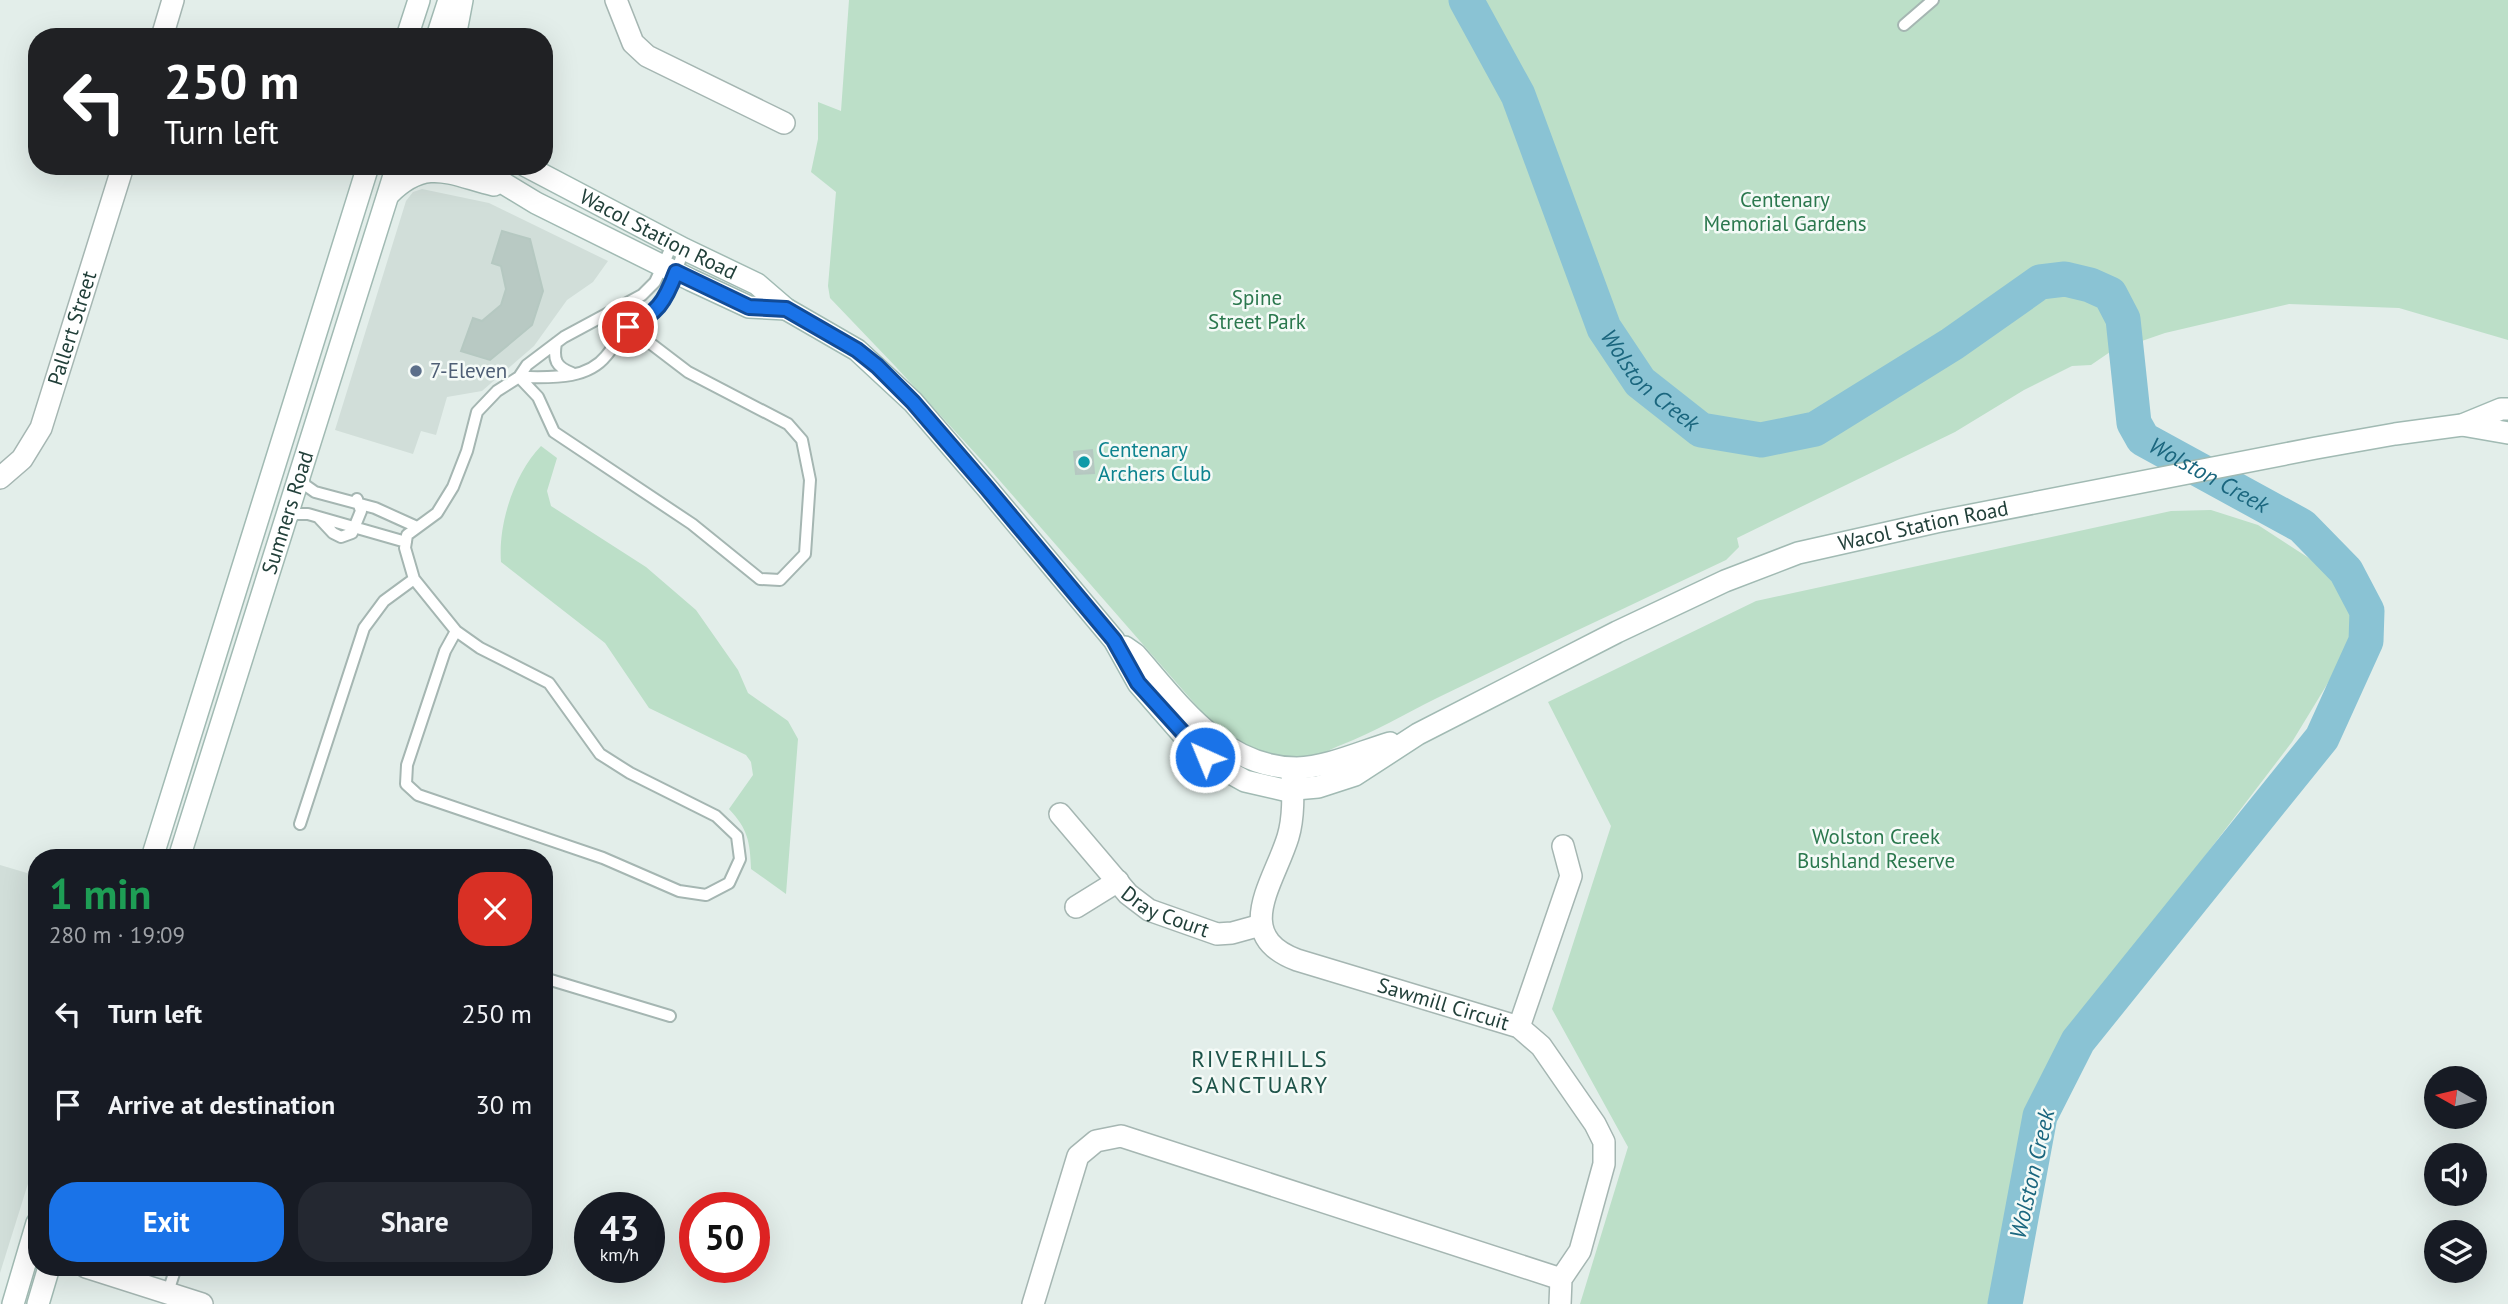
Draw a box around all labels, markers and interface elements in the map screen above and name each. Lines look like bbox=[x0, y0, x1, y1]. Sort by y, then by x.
text: 250 m bbox=[164, 49, 299, 113]
icon: left bbox=[49, 56, 140, 147]
text: Turn left bbox=[164, 111, 279, 153]
street label: Wacol Station Road bbox=[575, 183, 742, 285]
park label: Centenary Memorial Gardens bbox=[1703, 186, 1867, 237]
street label: Pallert Street bbox=[41, 267, 102, 389]
park label: Spine Street Park bbox=[1208, 284, 1306, 335]
pin bbox=[598, 297, 658, 357]
icon: arrive bbox=[609, 308, 647, 346]
water label: Wolston Creek bbox=[1595, 323, 1707, 438]
place label: 7-Eleven bbox=[430, 357, 507, 384]
marker: 7-Eleven bbox=[408, 363, 424, 379]
water label: Wolston Creek bbox=[2144, 430, 2275, 520]
place label: Centenary Archers Club bbox=[1098, 436, 1211, 487]
street label: Sumners Road bbox=[255, 448, 319, 578]
marker: Centenary Archers Club bbox=[1076, 454, 1092, 470]
street label: Wacol Station Road bbox=[1835, 494, 2010, 557]
position arrow bbox=[1168, 720, 1242, 794]
park label: Wolston Creek Bushland Reserve bbox=[1797, 823, 1955, 874]
text: 1 min bbox=[49, 866, 151, 921]
button: close bbox=[458, 872, 532, 946]
street label: Dray Court bbox=[1116, 880, 1213, 943]
text: 280 m · 19:09 bbox=[49, 920, 185, 949]
street label: Sawmill Circuit bbox=[1374, 971, 1512, 1036]
icon: left bbox=[49, 995, 87, 1033]
text: Turn left bbox=[108, 997, 202, 1030]
text: 250 m bbox=[461, 997, 532, 1030]
district label: RIVERHILLS SANCTUARY bbox=[1191, 1044, 1329, 1099]
north arrow bbox=[2424, 1066, 2487, 1129]
map controls bbox=[2424, 1066, 2487, 1283]
icon: arrive bbox=[49, 1086, 87, 1124]
text: Arrive at destination bbox=[108, 1088, 335, 1121]
text: 30 m bbox=[476, 1088, 532, 1121]
water label: Wolston Creek bbox=[2003, 1105, 2061, 1241]
button: sound bbox=[2424, 1143, 2487, 1206]
button: Exit bbox=[49, 1182, 284, 1262]
button: Share bbox=[298, 1182, 532, 1262]
speed limit sign: 50 bbox=[679, 1192, 770, 1283]
text: 43 bbox=[600, 1205, 639, 1251]
button: layers bbox=[2424, 1220, 2487, 1283]
text: km/h bbox=[600, 1243, 639, 1266]

